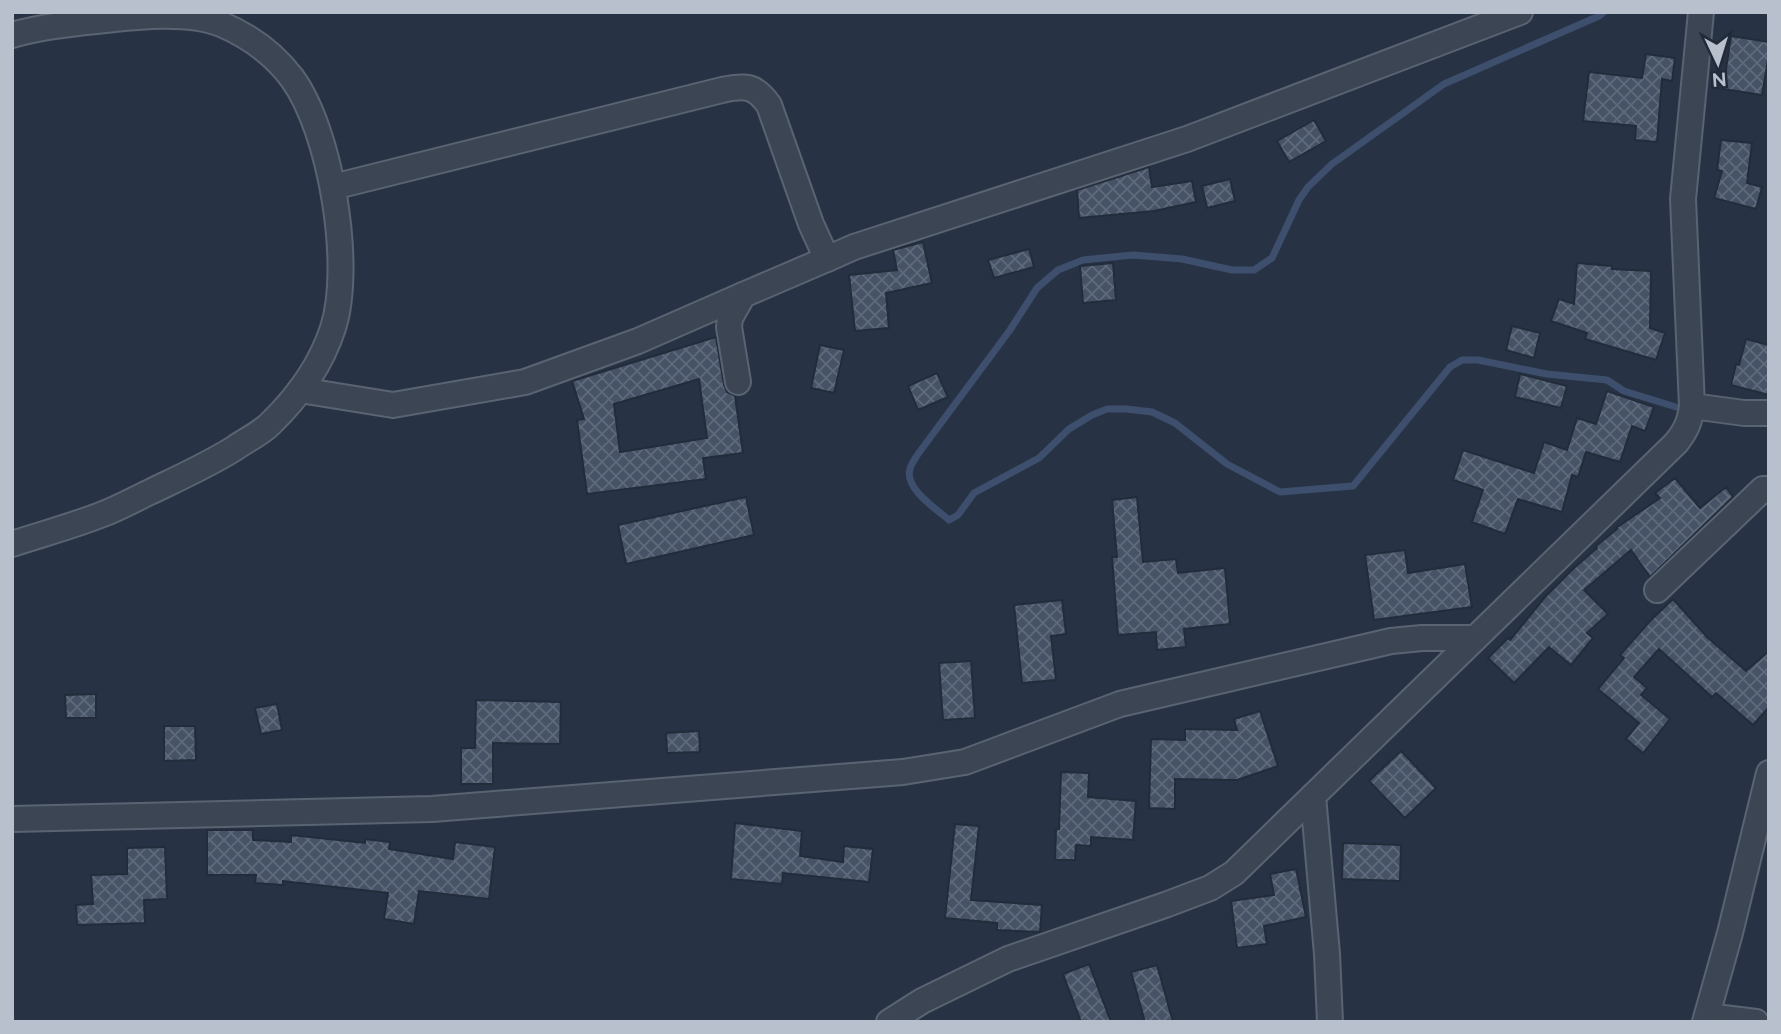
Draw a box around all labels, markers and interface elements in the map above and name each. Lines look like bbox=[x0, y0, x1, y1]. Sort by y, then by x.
north arrow bbox=[1683, 28, 1753, 98]
text: N bbox=[1711, 68, 1727, 91]

